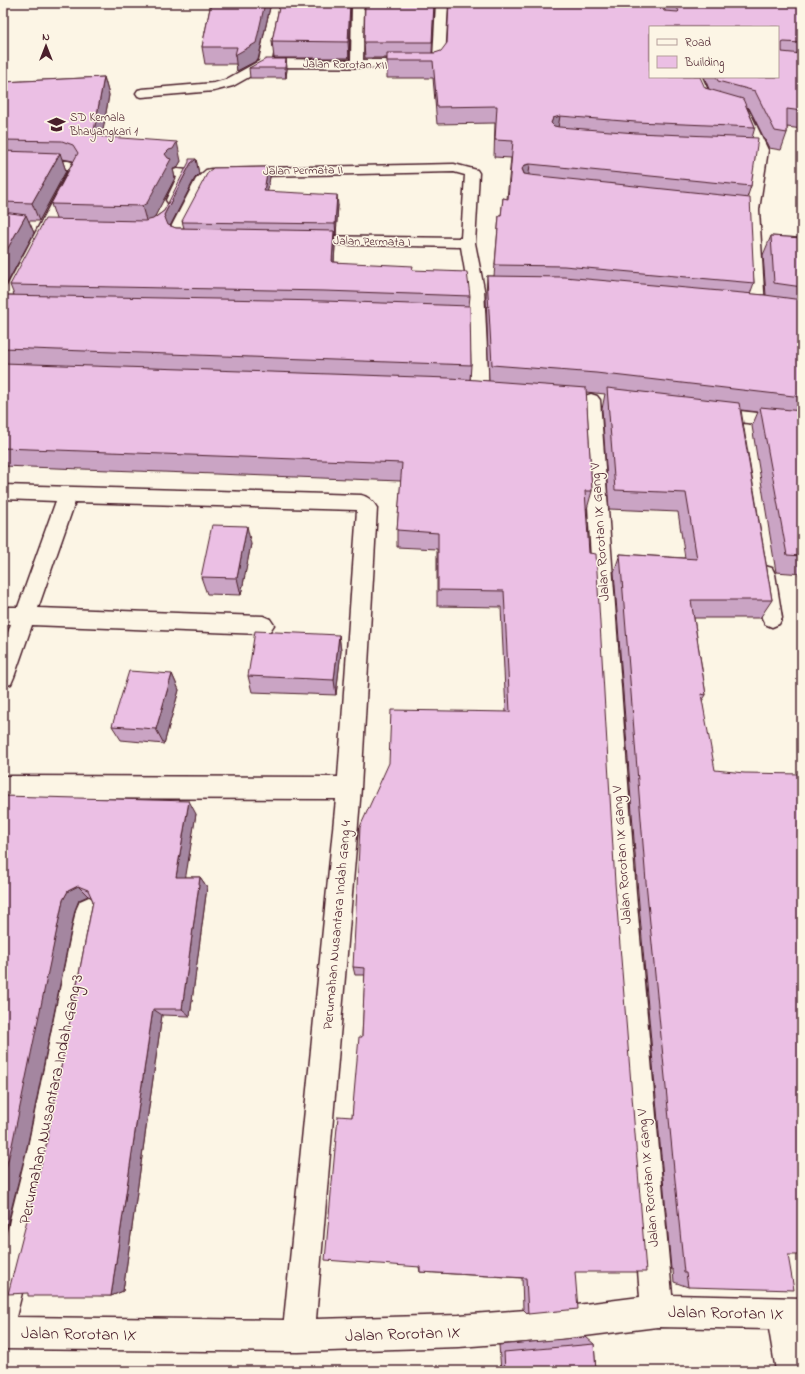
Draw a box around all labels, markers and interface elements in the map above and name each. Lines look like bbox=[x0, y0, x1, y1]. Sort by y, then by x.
north arrow bbox=[26, 26, 66, 66]
legend bbox=[649, 26, 779, 78]
text: N bbox=[42, 29, 50, 45]
text: Road bbox=[685, 34, 711, 52]
text: Building bbox=[684, 54, 724, 73]
street label: Jalan Rorotan XII bbox=[303, 55, 388, 75]
place label: SD Kemala Bhayangkari 1 bbox=[69, 109, 138, 142]
school or university icon: SD Kemala Bhayangkari 1 bbox=[47, 114, 67, 134]
street label: Jalan Permata II bbox=[263, 161, 343, 181]
street label: Jalan Permata I bbox=[333, 232, 411, 252]
street label: Jalan Rorotan IX Gang V bbox=[585, 462, 617, 602]
street label: Jalan Rorotan IX Gang V bbox=[607, 785, 639, 925]
street label: Perumahan Nusantara Indah Gang 4 bbox=[318, 819, 358, 1031]
street label: Perumahan Nusantara Indah Gang 3 bbox=[13, 972, 92, 1227]
street label: Jalan Rorotan IX Gang V bbox=[632, 1107, 666, 1248]
street label: Jalan Rorotan IX bbox=[668, 1300, 784, 1327]
street label: Jalan Rorotan IX bbox=[345, 1320, 462, 1349]
street label: Jalan Rorotan IX bbox=[21, 1321, 137, 1348]

